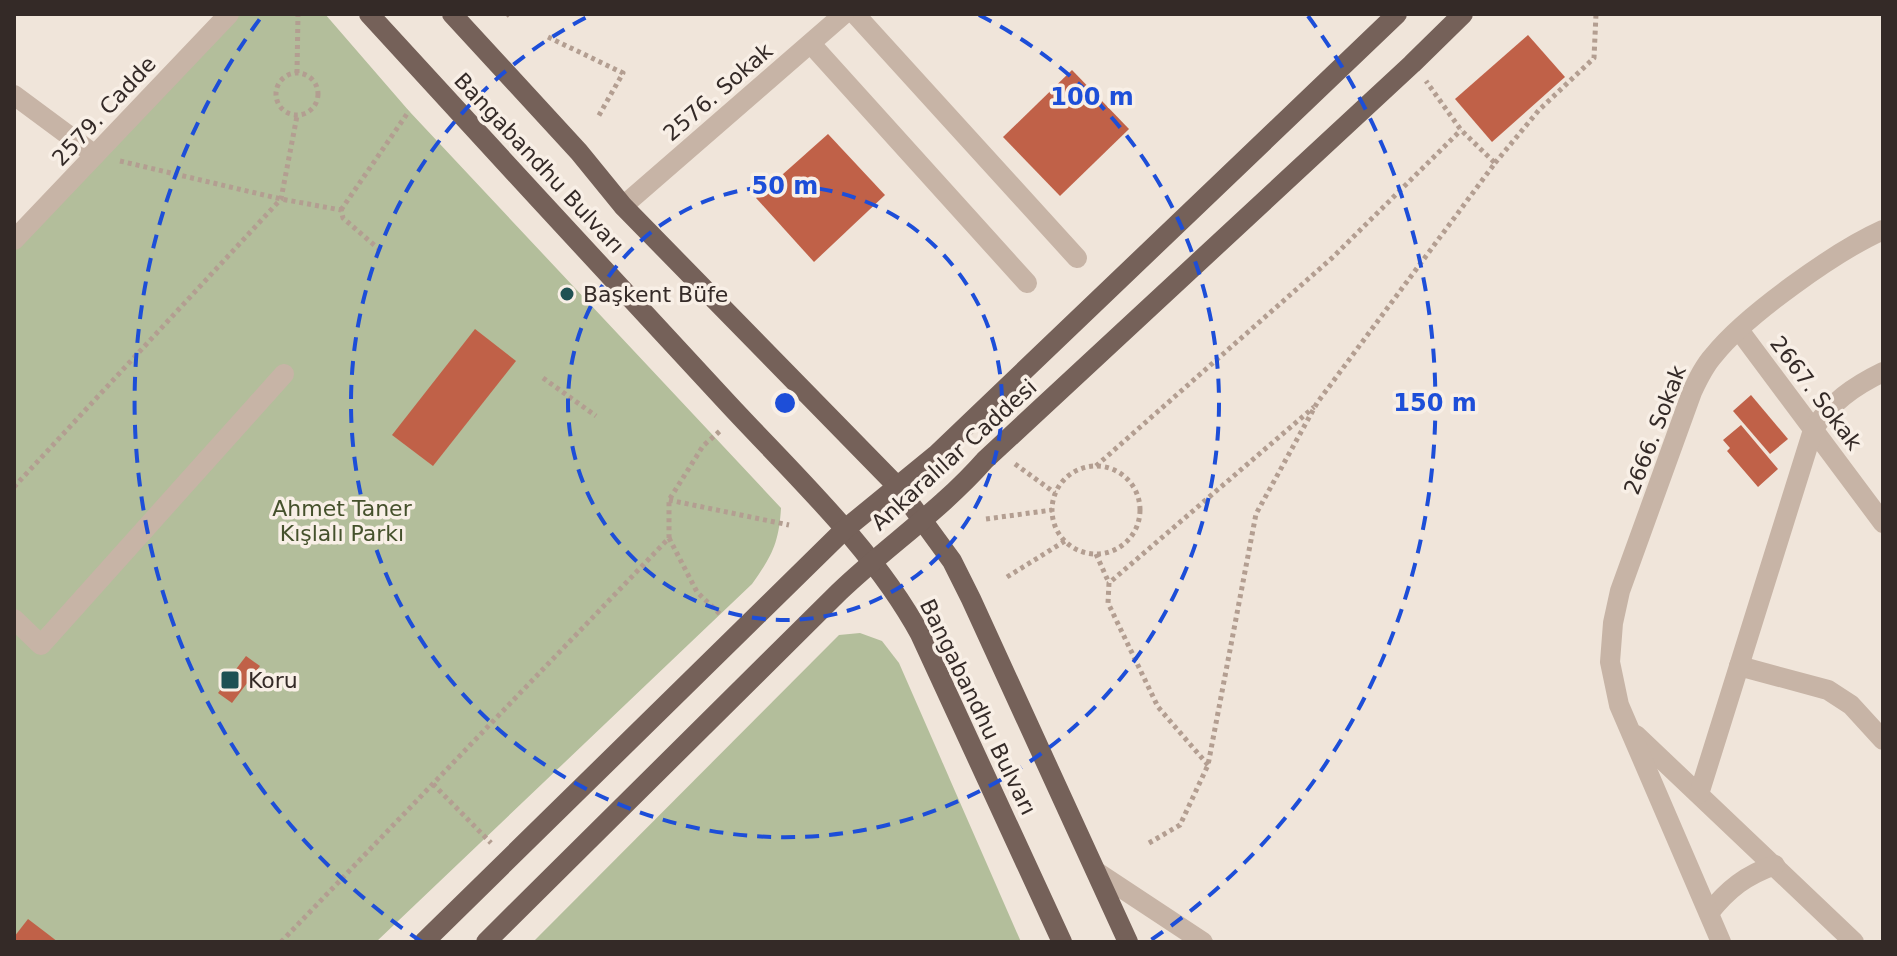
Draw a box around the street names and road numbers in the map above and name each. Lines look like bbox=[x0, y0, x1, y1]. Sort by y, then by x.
street label: 2576. Sokak bbox=[658, 38, 778, 146]
street label: 2579. Cadde bbox=[47, 51, 161, 171]
street label: Bangabandhu Bulvarı bbox=[449, 68, 629, 258]
street label: 2667. Sokak bbox=[1765, 331, 1867, 455]
street label: 2666. Sokak bbox=[1619, 362, 1691, 498]
street label: Ankaralılar Caddesi bbox=[866, 374, 1042, 536]
street label: Bangabandhu Bulvarı bbox=[915, 595, 1041, 819]

